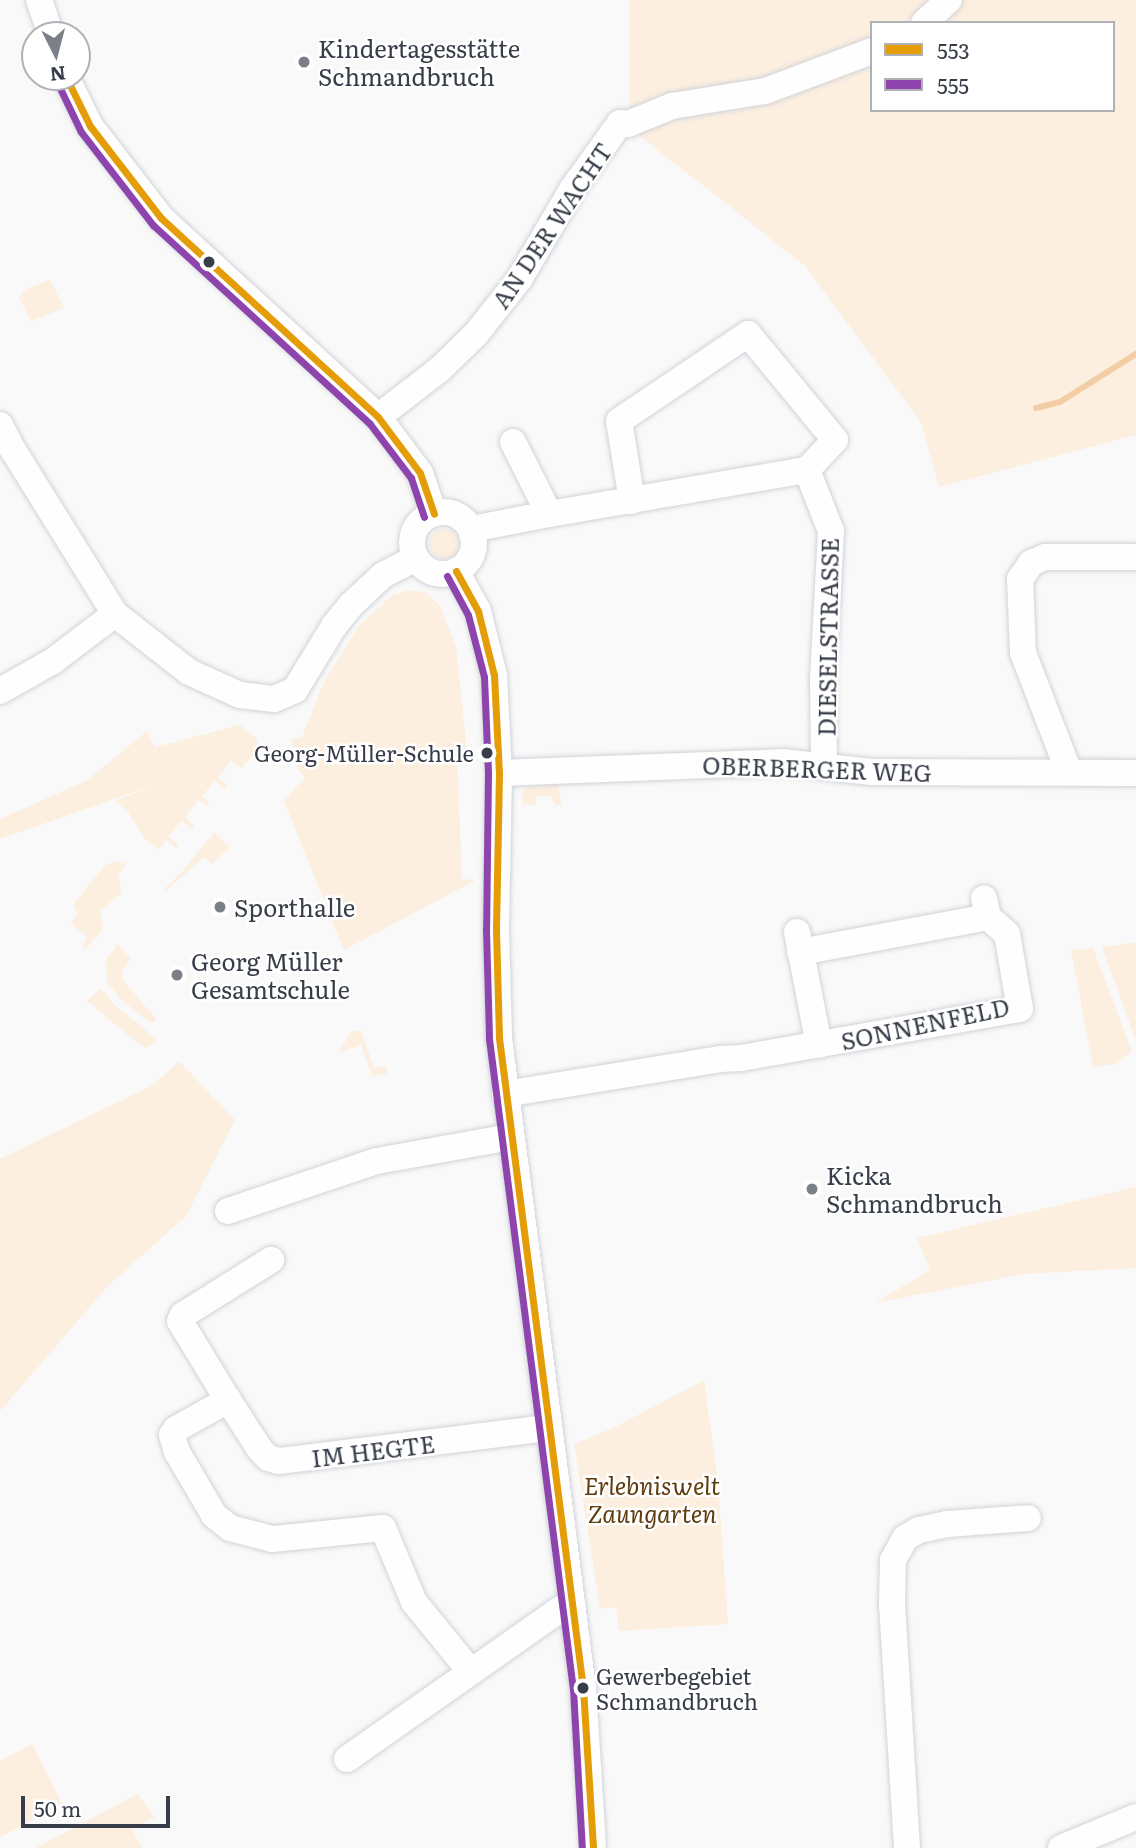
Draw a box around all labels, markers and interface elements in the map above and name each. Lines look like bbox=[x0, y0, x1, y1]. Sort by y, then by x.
north arrow bbox=[21, 21, 91, 91]
legend bbox=[870, 21, 1115, 112]
place label: Kindertagesstätte Schmandbruch bbox=[318, 34, 520, 90]
text: 553 bbox=[937, 34, 970, 65]
marker: Kindertagesstätte Schmandbruch bbox=[296, 54, 312, 70]
text: N bbox=[49, 60, 67, 90]
text: 555 bbox=[937, 69, 969, 100]
street label: AN DER WACHT bbox=[485, 137, 617, 313]
unlabelled marker bbox=[202, 255, 216, 269]
street label: DIESELSTRASSE bbox=[811, 537, 843, 737]
place label: Georg-Müller-Schule bbox=[254, 740, 474, 766]
marker: Georg-Müller-Schule bbox=[480, 746, 494, 760]
street label: OBERBERGER WEG bbox=[702, 750, 932, 786]
place label: Sporthalle bbox=[234, 893, 355, 921]
marker: Sporthalle bbox=[212, 899, 228, 915]
place label: Georg Müller Gesamtschule bbox=[191, 947, 350, 1003]
marker: Georg Müller Gesamtschule bbox=[169, 967, 185, 983]
street label: SONNENFELD bbox=[838, 991, 1012, 1055]
place label: Kicka Schmandbruch bbox=[826, 1161, 1003, 1217]
marker: Kicka Schmandbruch bbox=[804, 1181, 820, 1197]
street label: IM HEGTE bbox=[310, 1428, 436, 1472]
park label: Erlebniswelt Zaungarten bbox=[584, 1471, 720, 1527]
place label: Gewerbegebiet Schmandbruch bbox=[596, 1662, 758, 1714]
marker: Gewerbegebiet Schmandbruch bbox=[576, 1681, 590, 1695]
scale bar bbox=[24, 1782, 173, 1826]
text: 50 m bbox=[34, 1792, 81, 1823]

